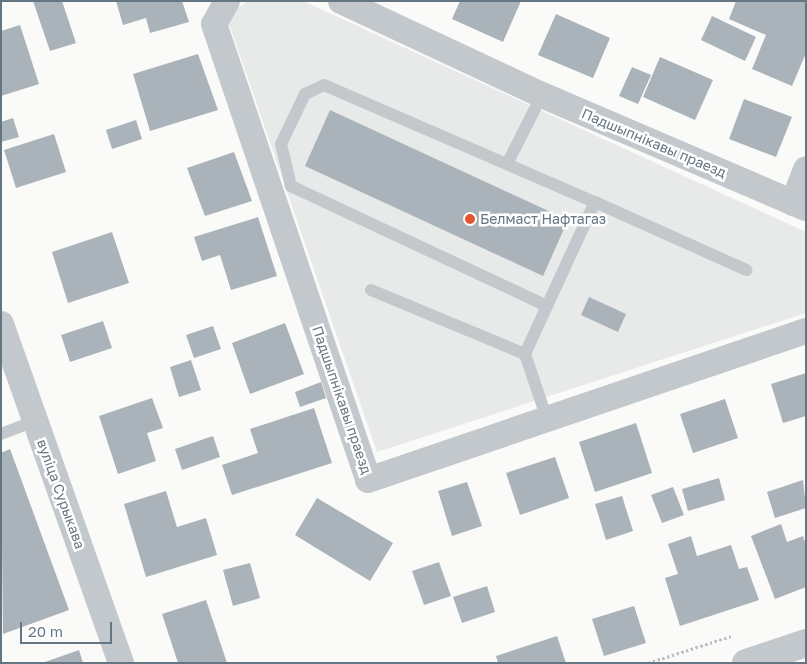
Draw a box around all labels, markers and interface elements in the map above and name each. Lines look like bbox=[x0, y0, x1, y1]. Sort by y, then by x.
street label: Падшыпнікавы праезд bbox=[579, 105, 729, 181]
place label: Белмаст Нафтагаз bbox=[480, 211, 606, 227]
marker: Белмаст Нафтагаз bbox=[464, 213, 476, 225]
street label: Падшыпнікавы праезд bbox=[309, 324, 375, 476]
street label: вуліца Сурыкава bbox=[33, 437, 89, 551]
scale bar bbox=[22, 612, 115, 644]
text: 20 m bbox=[28, 622, 63, 640]

